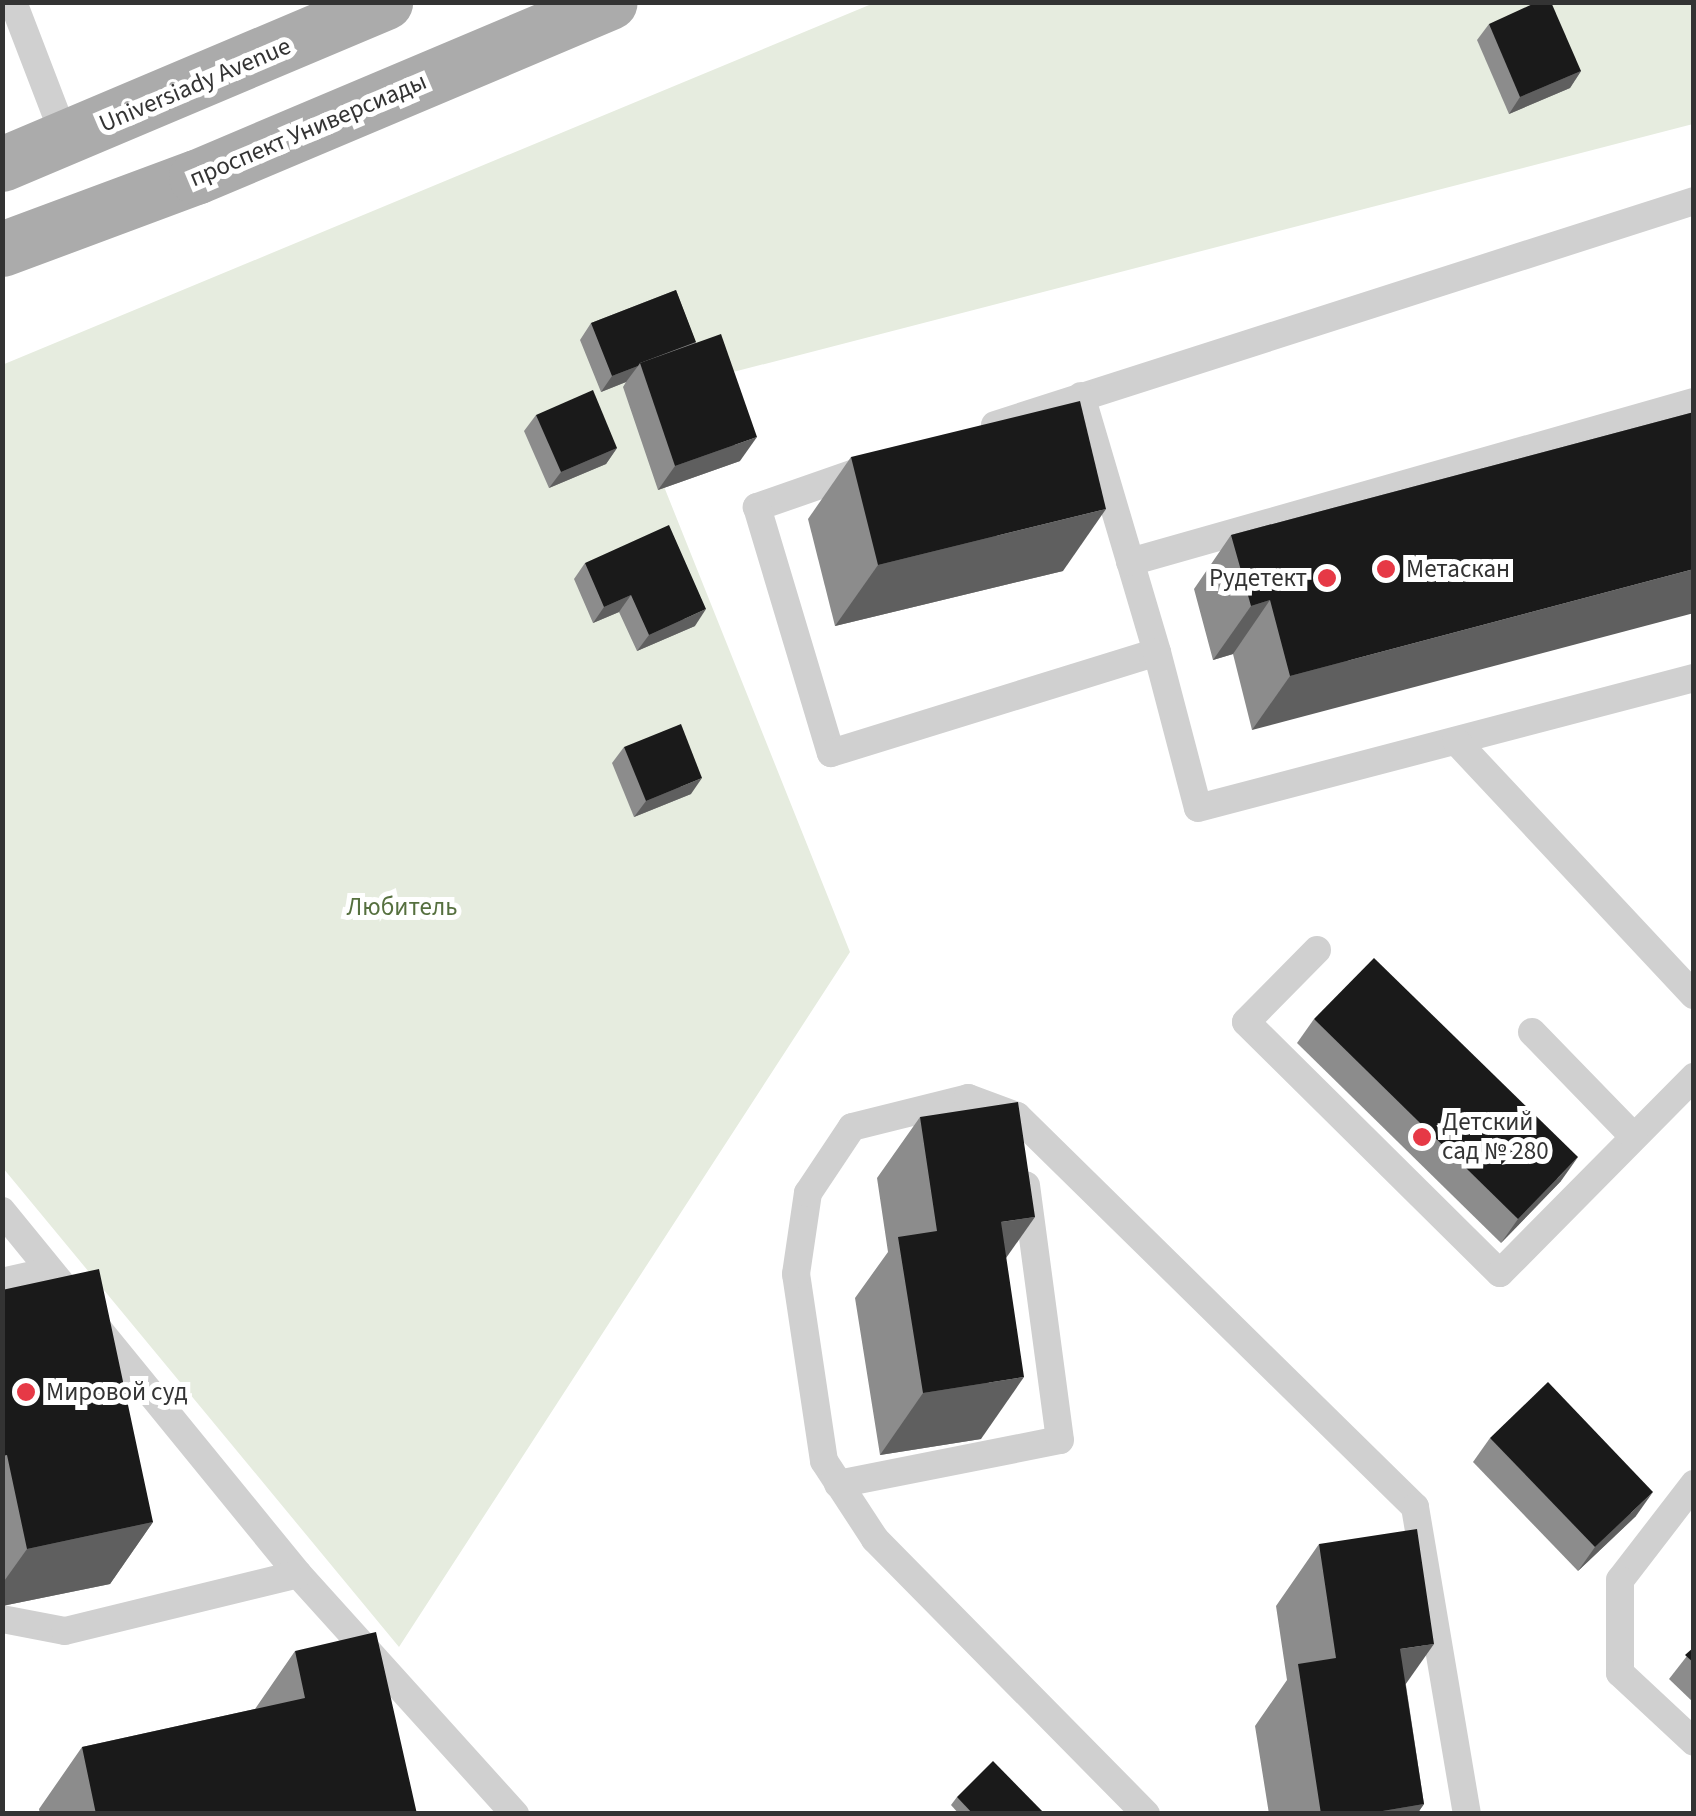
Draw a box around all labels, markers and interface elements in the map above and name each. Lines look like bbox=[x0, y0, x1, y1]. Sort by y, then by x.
street label: Universiady Avenue bbox=[95, 31, 295, 139]
street label: проспект Универсиады bbox=[185, 66, 431, 194]
place label: Метаскан bbox=[1406, 554, 1510, 584]
marker: Метаскан bbox=[1375, 558, 1397, 580]
place label: Рудетект bbox=[1209, 563, 1307, 593]
marker: Рудетект bbox=[1316, 567, 1338, 589]
park label: Любитель bbox=[346, 892, 458, 922]
place label: Детский сад № 280 bbox=[1442, 1108, 1549, 1167]
marker: Детский сад № 280 bbox=[1411, 1126, 1433, 1148]
place label: Мировой суд bbox=[46, 1377, 187, 1407]
marker: Мировой суд bbox=[15, 1381, 37, 1403]

